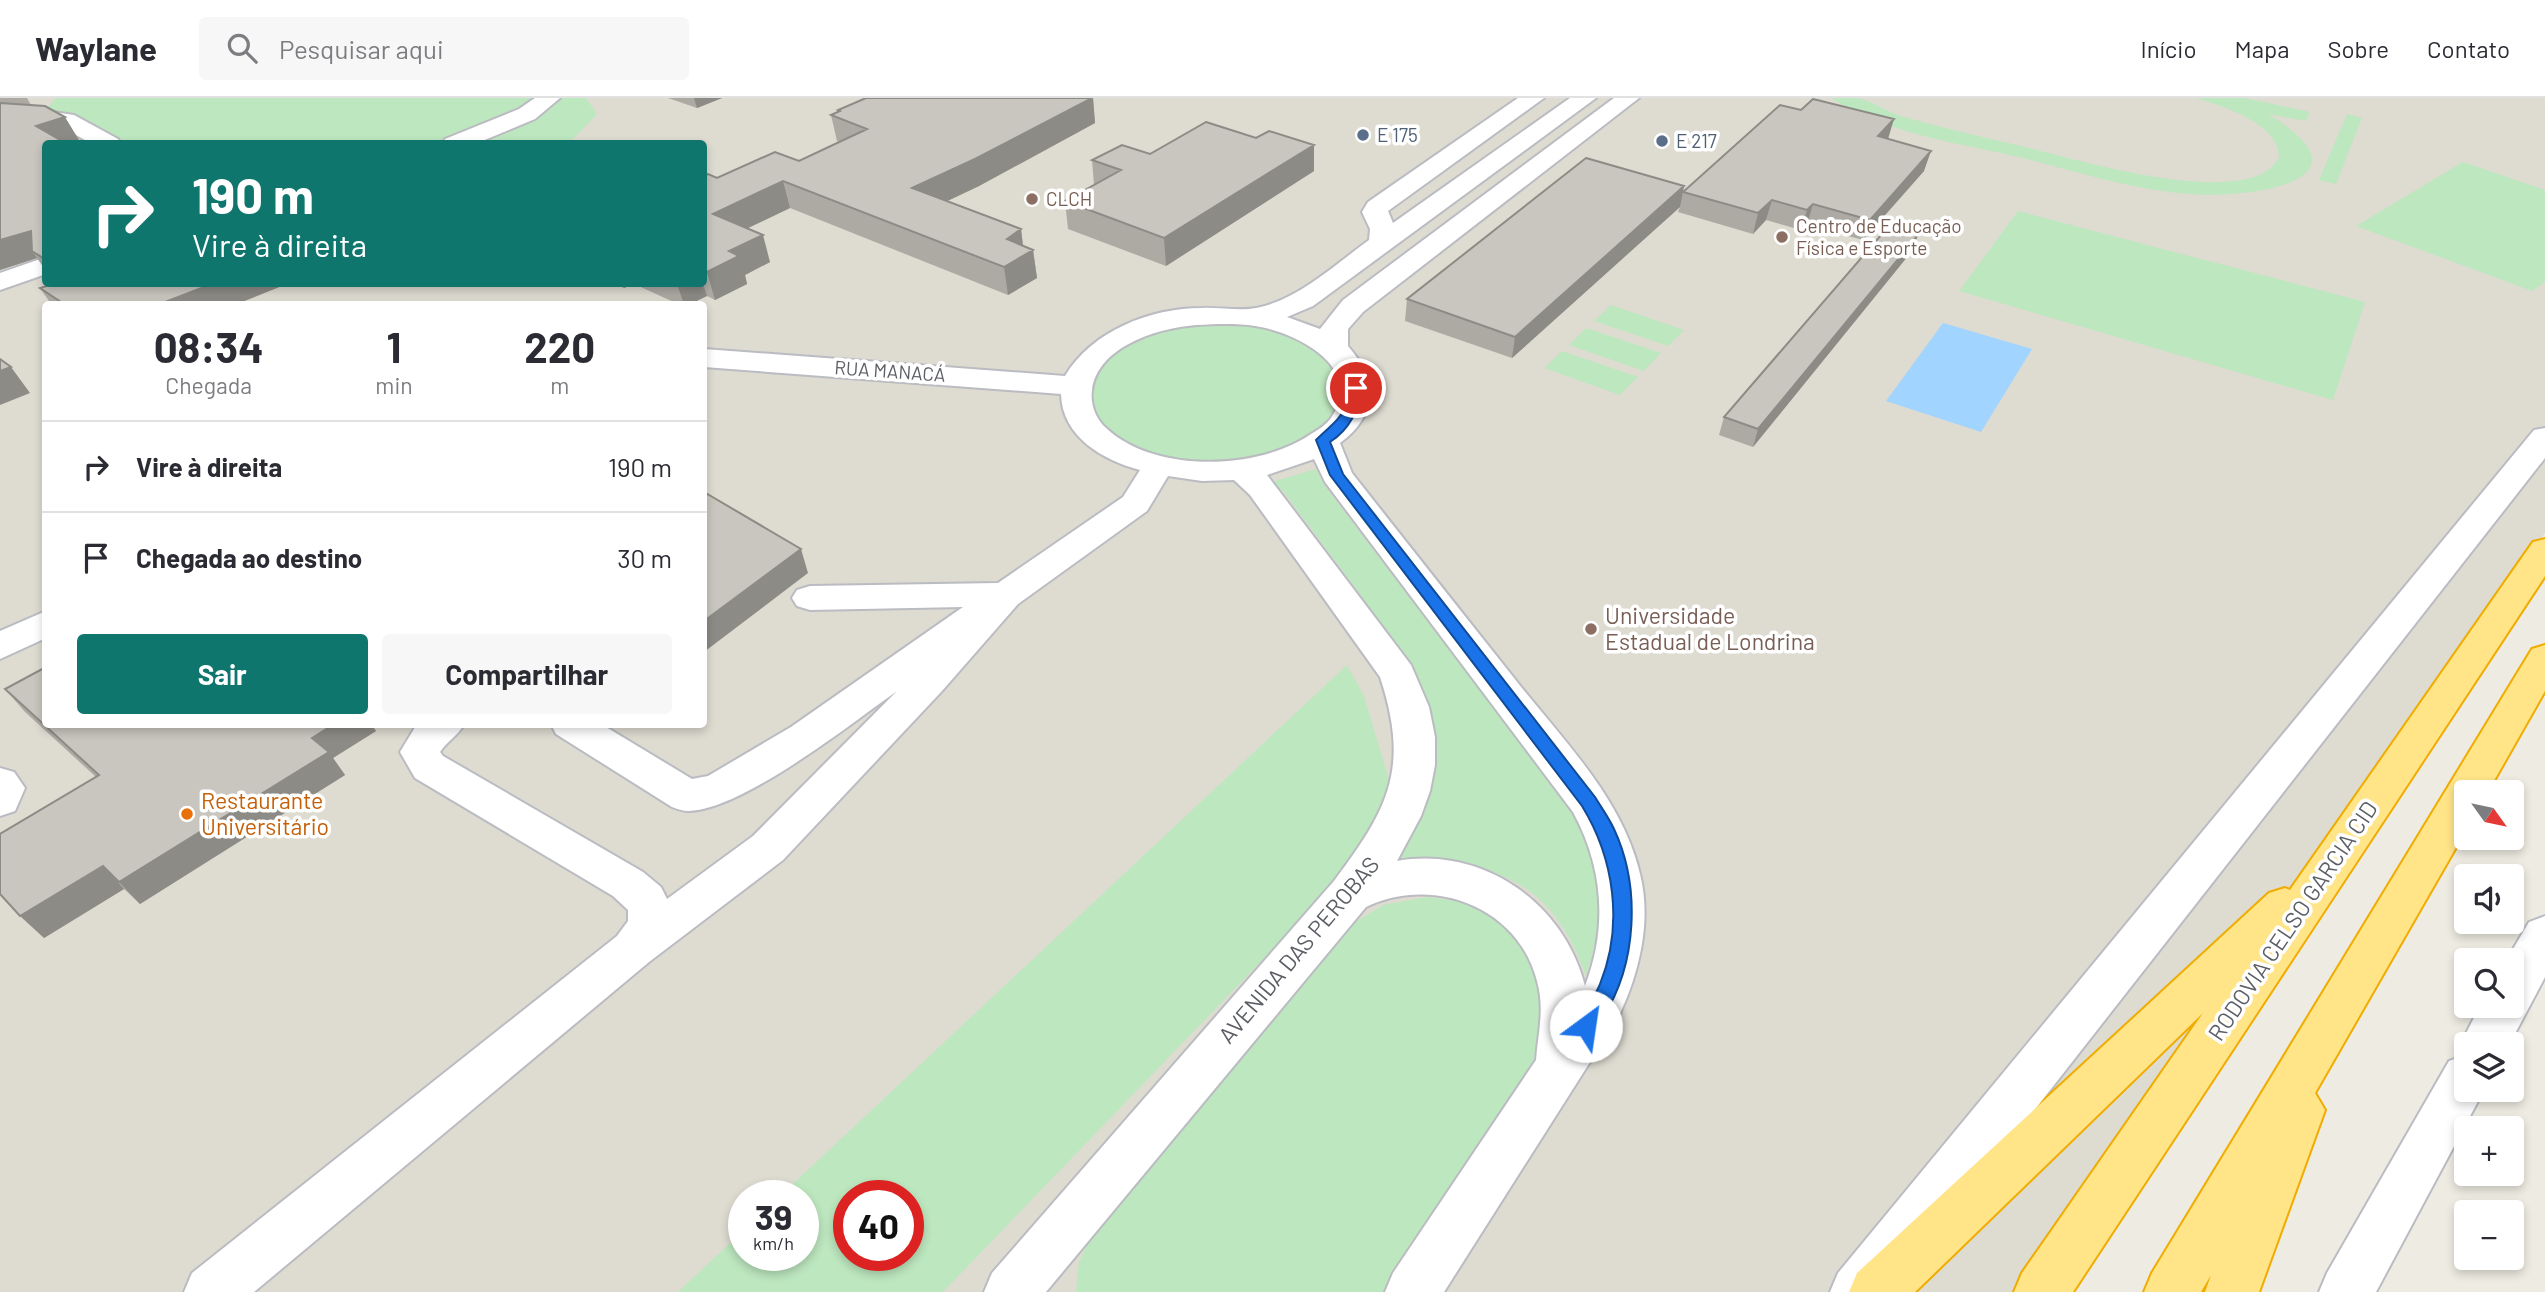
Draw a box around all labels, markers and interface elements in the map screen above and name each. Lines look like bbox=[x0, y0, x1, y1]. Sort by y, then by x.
search box bbox=[199, 17, 689, 80]
text: Waylane bbox=[35, 28, 157, 68]
icon: search bbox=[223, 29, 261, 67]
text: Pesquisar aqui bbox=[279, 33, 444, 64]
text: Início bbox=[2141, 34, 2197, 63]
text: Mapa bbox=[2235, 34, 2289, 63]
text: Sobre bbox=[2327, 34, 2389, 63]
text: Contato bbox=[2427, 34, 2510, 63]
place label: E 175 bbox=[1377, 123, 1418, 146]
marker: E 175 bbox=[1355, 127, 1371, 143]
place label: E 217 bbox=[1676, 129, 1717, 152]
marker: E 217 bbox=[1654, 133, 1670, 149]
text: 190 m bbox=[192, 165, 314, 224]
icon: right bbox=[77, 168, 168, 259]
place label: CLCH bbox=[1046, 187, 1092, 210]
marker: CLCH bbox=[1024, 191, 1040, 207]
place label: Centro de Educação Física e Esporte bbox=[1796, 214, 1962, 259]
text: Vire à direita bbox=[192, 225, 367, 263]
marker: Centro de Educação Física e Esporte bbox=[1774, 229, 1790, 245]
text: 08:34 bbox=[154, 321, 264, 371]
text: 1 bbox=[387, 321, 401, 371]
text: 220 bbox=[524, 321, 595, 371]
street label: RUA MANACÁ bbox=[834, 355, 946, 386]
pin bbox=[1326, 358, 1386, 418]
icon: arrive bbox=[1337, 369, 1375, 407]
text: Chegada bbox=[165, 371, 252, 399]
text: min bbox=[375, 371, 413, 399]
text: m bbox=[550, 371, 569, 399]
icon: right bbox=[77, 448, 115, 486]
text: Vire à direita bbox=[136, 451, 282, 482]
text: 190 m bbox=[608, 451, 672, 482]
icon: arrive bbox=[77, 539, 115, 577]
text: Chegada ao destino bbox=[136, 542, 362, 573]
text: 30 m bbox=[617, 542, 672, 573]
place label: Universidade Estadual de Londrina bbox=[1605, 601, 1815, 655]
marker: Universidade Estadual de Londrina bbox=[1583, 621, 1599, 637]
button: Sair bbox=[77, 634, 368, 714]
button: Compartilhar bbox=[382, 634, 672, 714]
north arrow bbox=[2454, 780, 2524, 850]
map controls bbox=[2454, 780, 2524, 1270]
place label: Restaurante Universitário bbox=[201, 786, 329, 840]
street label: RODOVIA CELSO GARCIA CID bbox=[2202, 795, 2383, 1045]
marker: Restaurante Universitário bbox=[179, 806, 195, 822]
street label: AVENIDA DAS PEROBAS bbox=[1212, 850, 1384, 1048]
button: sound bbox=[2454, 864, 2524, 934]
button: search bbox=[2454, 948, 2524, 1018]
position arrow bbox=[1549, 989, 1623, 1063]
button: layers bbox=[2454, 1032, 2524, 1102]
button: + bbox=[2454, 1116, 2524, 1186]
speed limit sign: 40 bbox=[833, 1180, 924, 1271]
text: 39 bbox=[755, 1195, 792, 1237]
button: − bbox=[2454, 1200, 2524, 1270]
text: km/h bbox=[753, 1232, 794, 1254]

